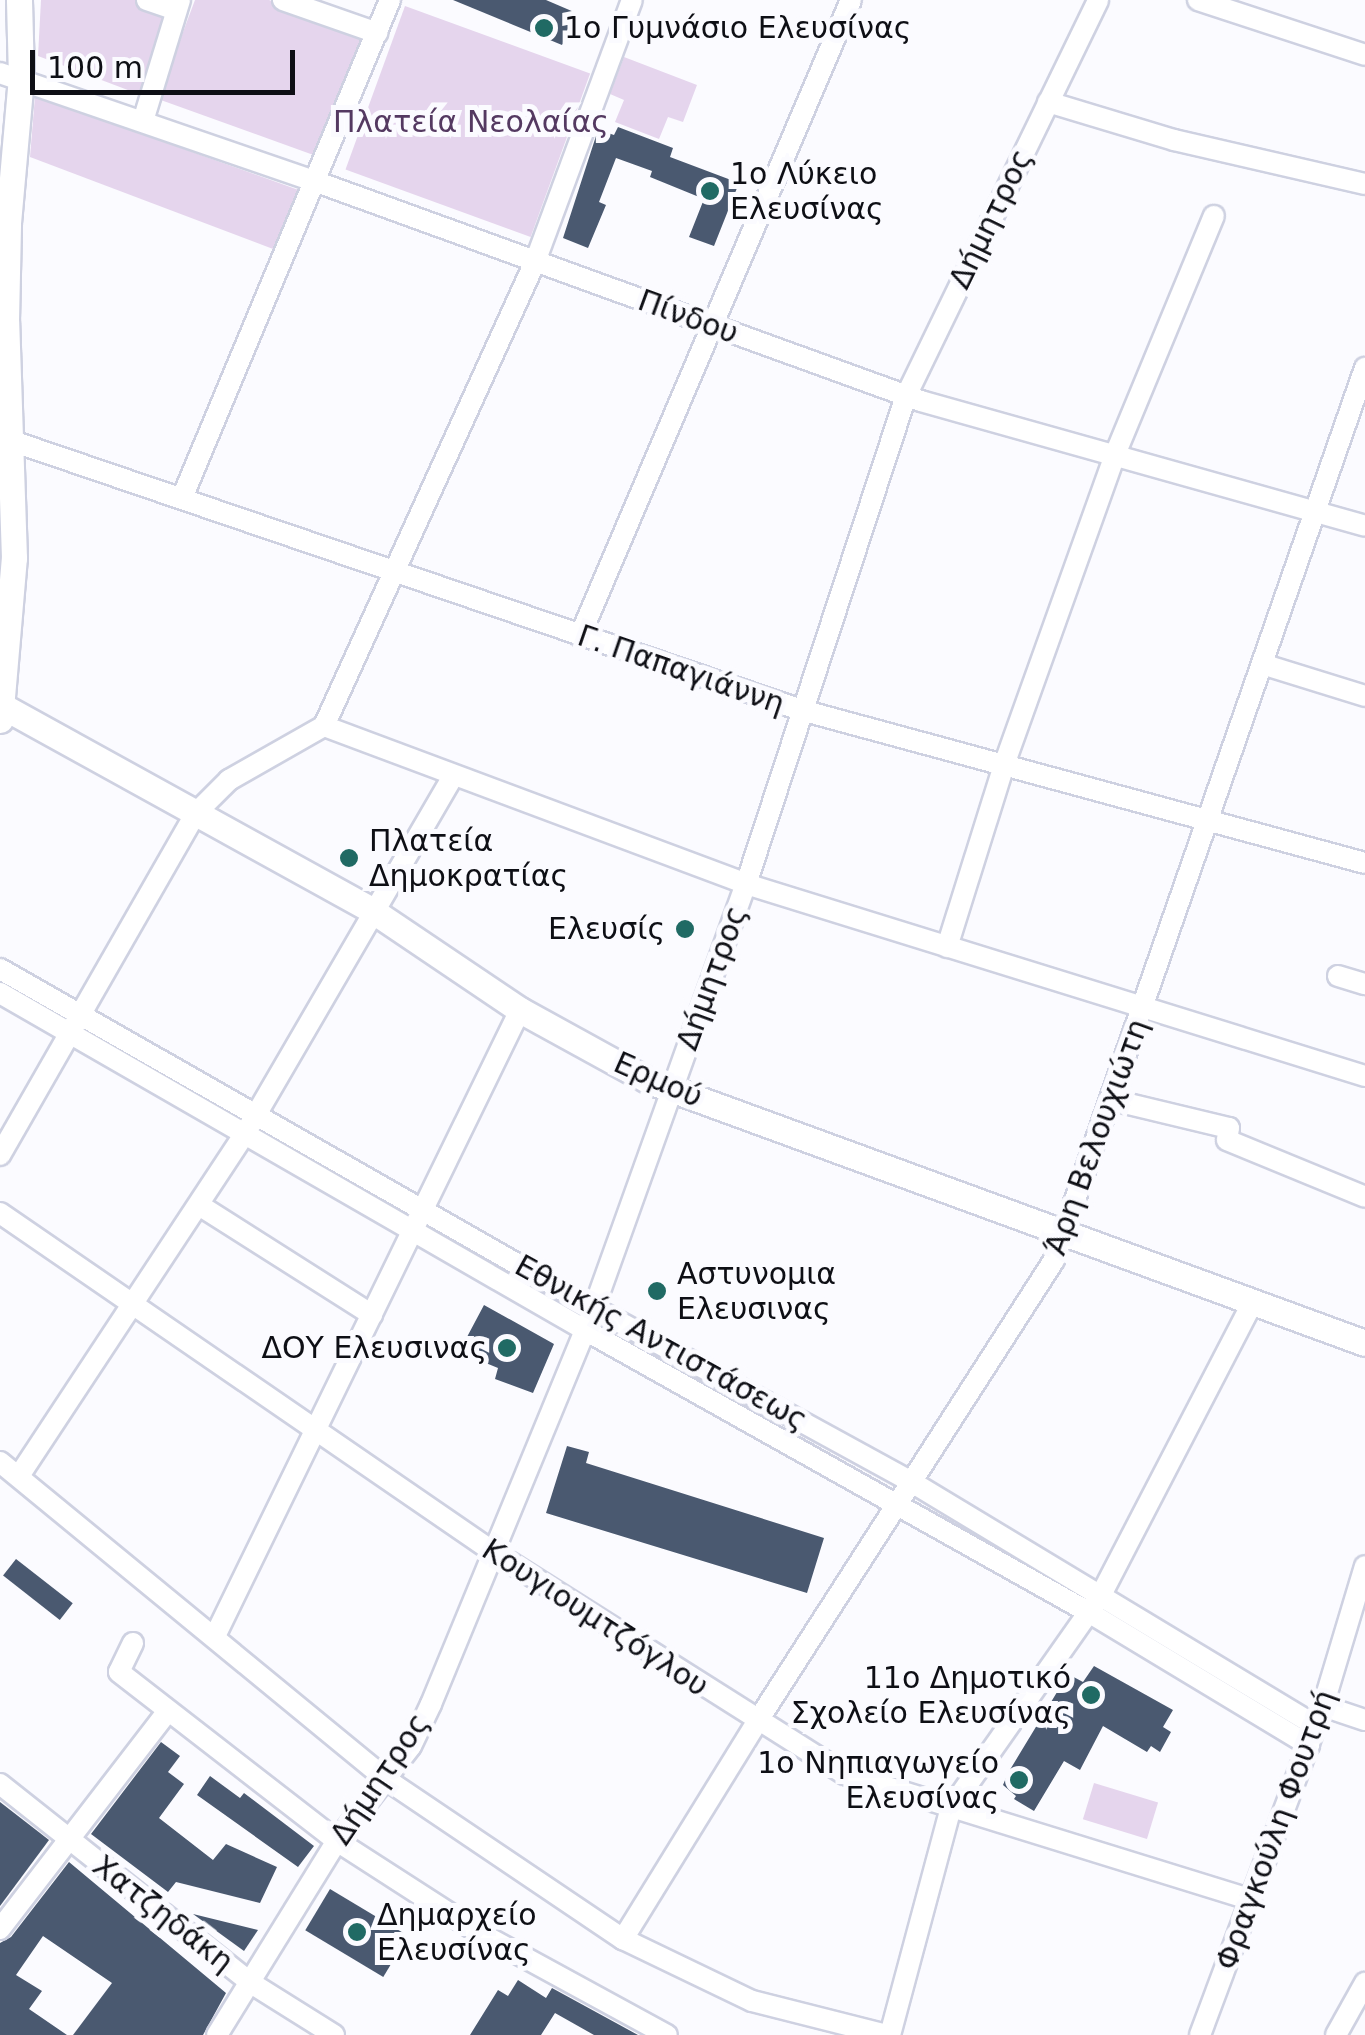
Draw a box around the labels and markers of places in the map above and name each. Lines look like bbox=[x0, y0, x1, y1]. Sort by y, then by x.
place label: 1ο Γυμνάσιο Ελευσίνας bbox=[564, 10, 911, 46]
marker: 1ο Γυμνάσιο Ελευσίνας bbox=[533, 17, 555, 39]
place label: 1ο Λύκειο Ελευσίνας bbox=[730, 156, 884, 226]
marker: 1ο Λύκειο Ελευσίνας bbox=[699, 180, 721, 202]
place label: Πλατεία Δημοκρατίας bbox=[369, 823, 568, 894]
marker: Πλατεία Δημοκρατίας bbox=[338, 847, 360, 869]
place label: Ελευσίς bbox=[548, 911, 665, 947]
marker: Ελευσίς bbox=[674, 918, 696, 940]
place label: Αστυνομια Ελευσινας bbox=[677, 1256, 836, 1326]
marker: Αστυνομια Ελευσινας bbox=[646, 1280, 668, 1302]
place label: ΔΟΥ Ελευσινας bbox=[261, 1330, 487, 1366]
marker: ΔΟΥ Ελευσινας bbox=[496, 1337, 518, 1359]
place label: 11ο Δημοτικό Σχολείο Ελευσίνας bbox=[791, 1660, 1071, 1730]
marker: 11ο Δημοτικό Σχολείο Ελευσίνας bbox=[1080, 1684, 1102, 1706]
place label: 1ο Νηπιαγωγείο Ελευσίνας bbox=[757, 1745, 999, 1816]
marker: 1ο Νηπιαγωγείο Ελευσίνας bbox=[1008, 1769, 1030, 1791]
place label: Δημαρχείο Ελευσίνας bbox=[377, 1897, 536, 1968]
marker: Δημαρχείο Ελευσίνας bbox=[346, 1921, 368, 1943]

